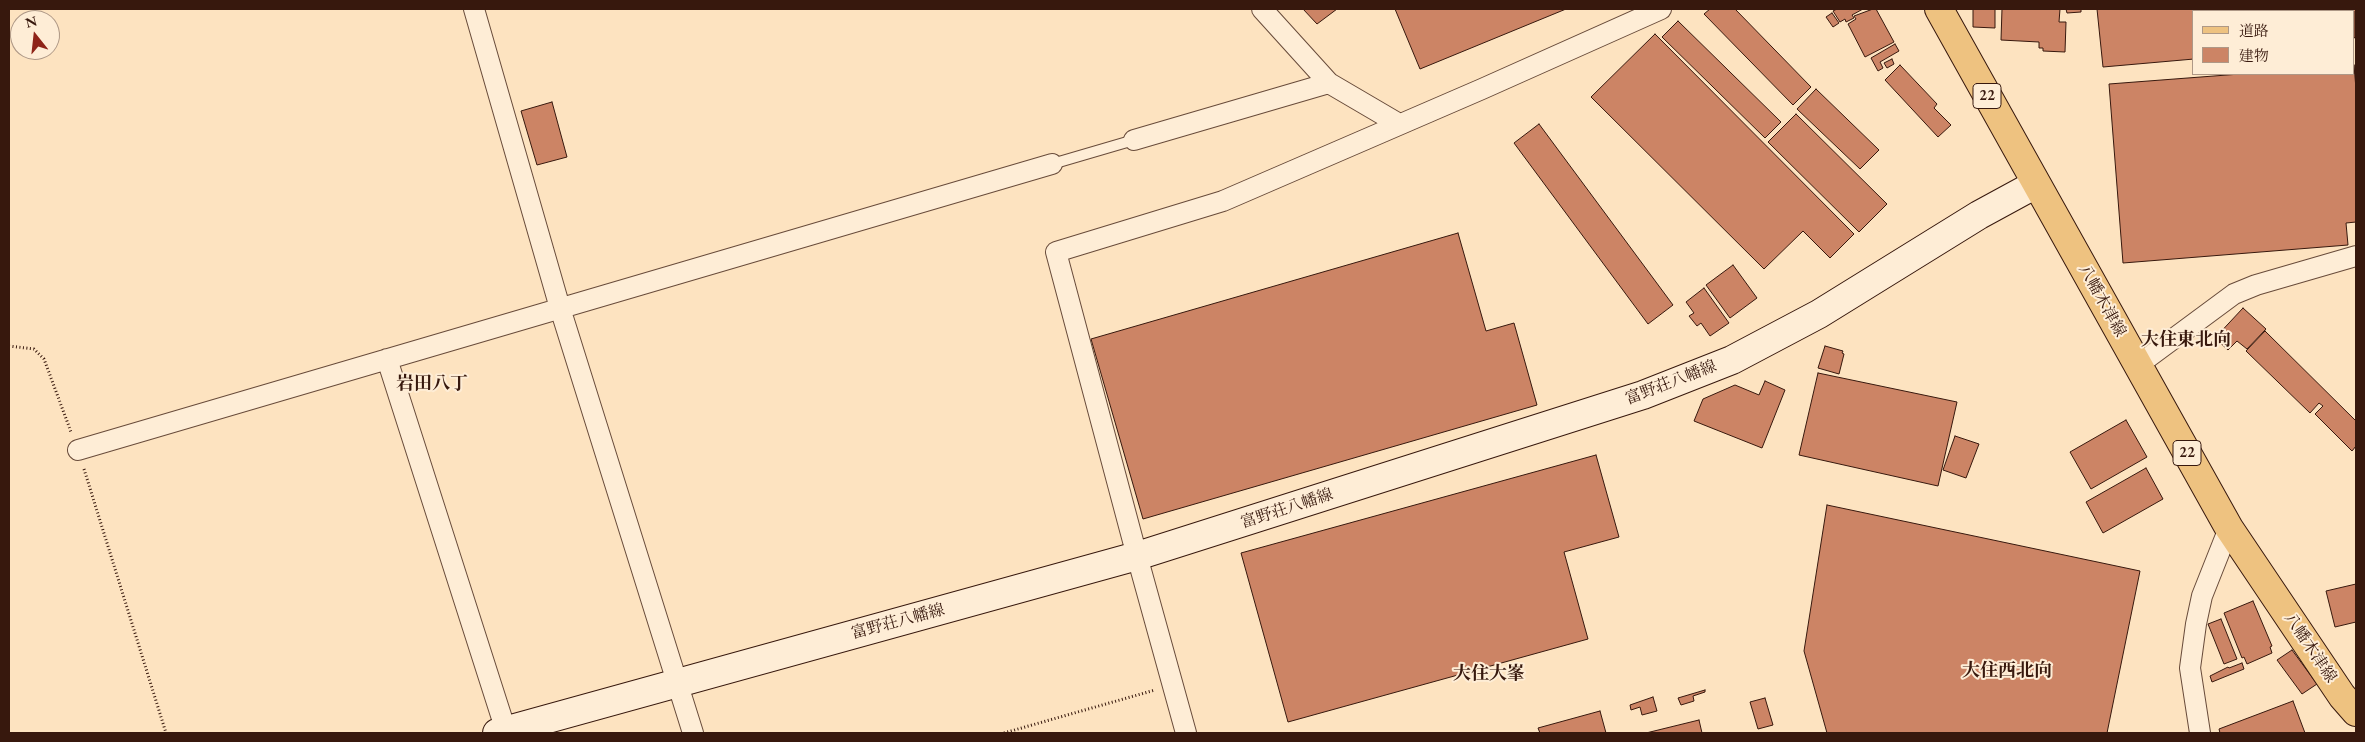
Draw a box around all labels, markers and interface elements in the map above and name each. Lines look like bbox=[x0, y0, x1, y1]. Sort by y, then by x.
north arrow bbox=[10, 10, 60, 60]
legend bbox=[2192, 10, 2355, 75]
text: N bbox=[23, 11, 39, 32]
text: 道路 bbox=[2239, 21, 2269, 40]
text: 建物 bbox=[2239, 46, 2269, 65]
road number: 22 bbox=[1973, 84, 2001, 108]
street label: 八幡木津線 bbox=[2074, 261, 2130, 341]
district label: 大住東北向 bbox=[2141, 329, 2231, 351]
street label: 富野荘八幡線 bbox=[1623, 357, 1719, 409]
district label: 岩田八丁 bbox=[396, 373, 468, 395]
road number: 22 bbox=[2173, 440, 2201, 466]
street label: 富野荘八幡線 bbox=[1238, 485, 1336, 533]
street label: 富野荘八幡線 bbox=[849, 600, 947, 644]
street label: 八幡木津線 bbox=[2280, 609, 2340, 687]
district label: 大住西北向 bbox=[1962, 660, 2052, 682]
district label: 大住大峯 bbox=[1453, 663, 1525, 685]

